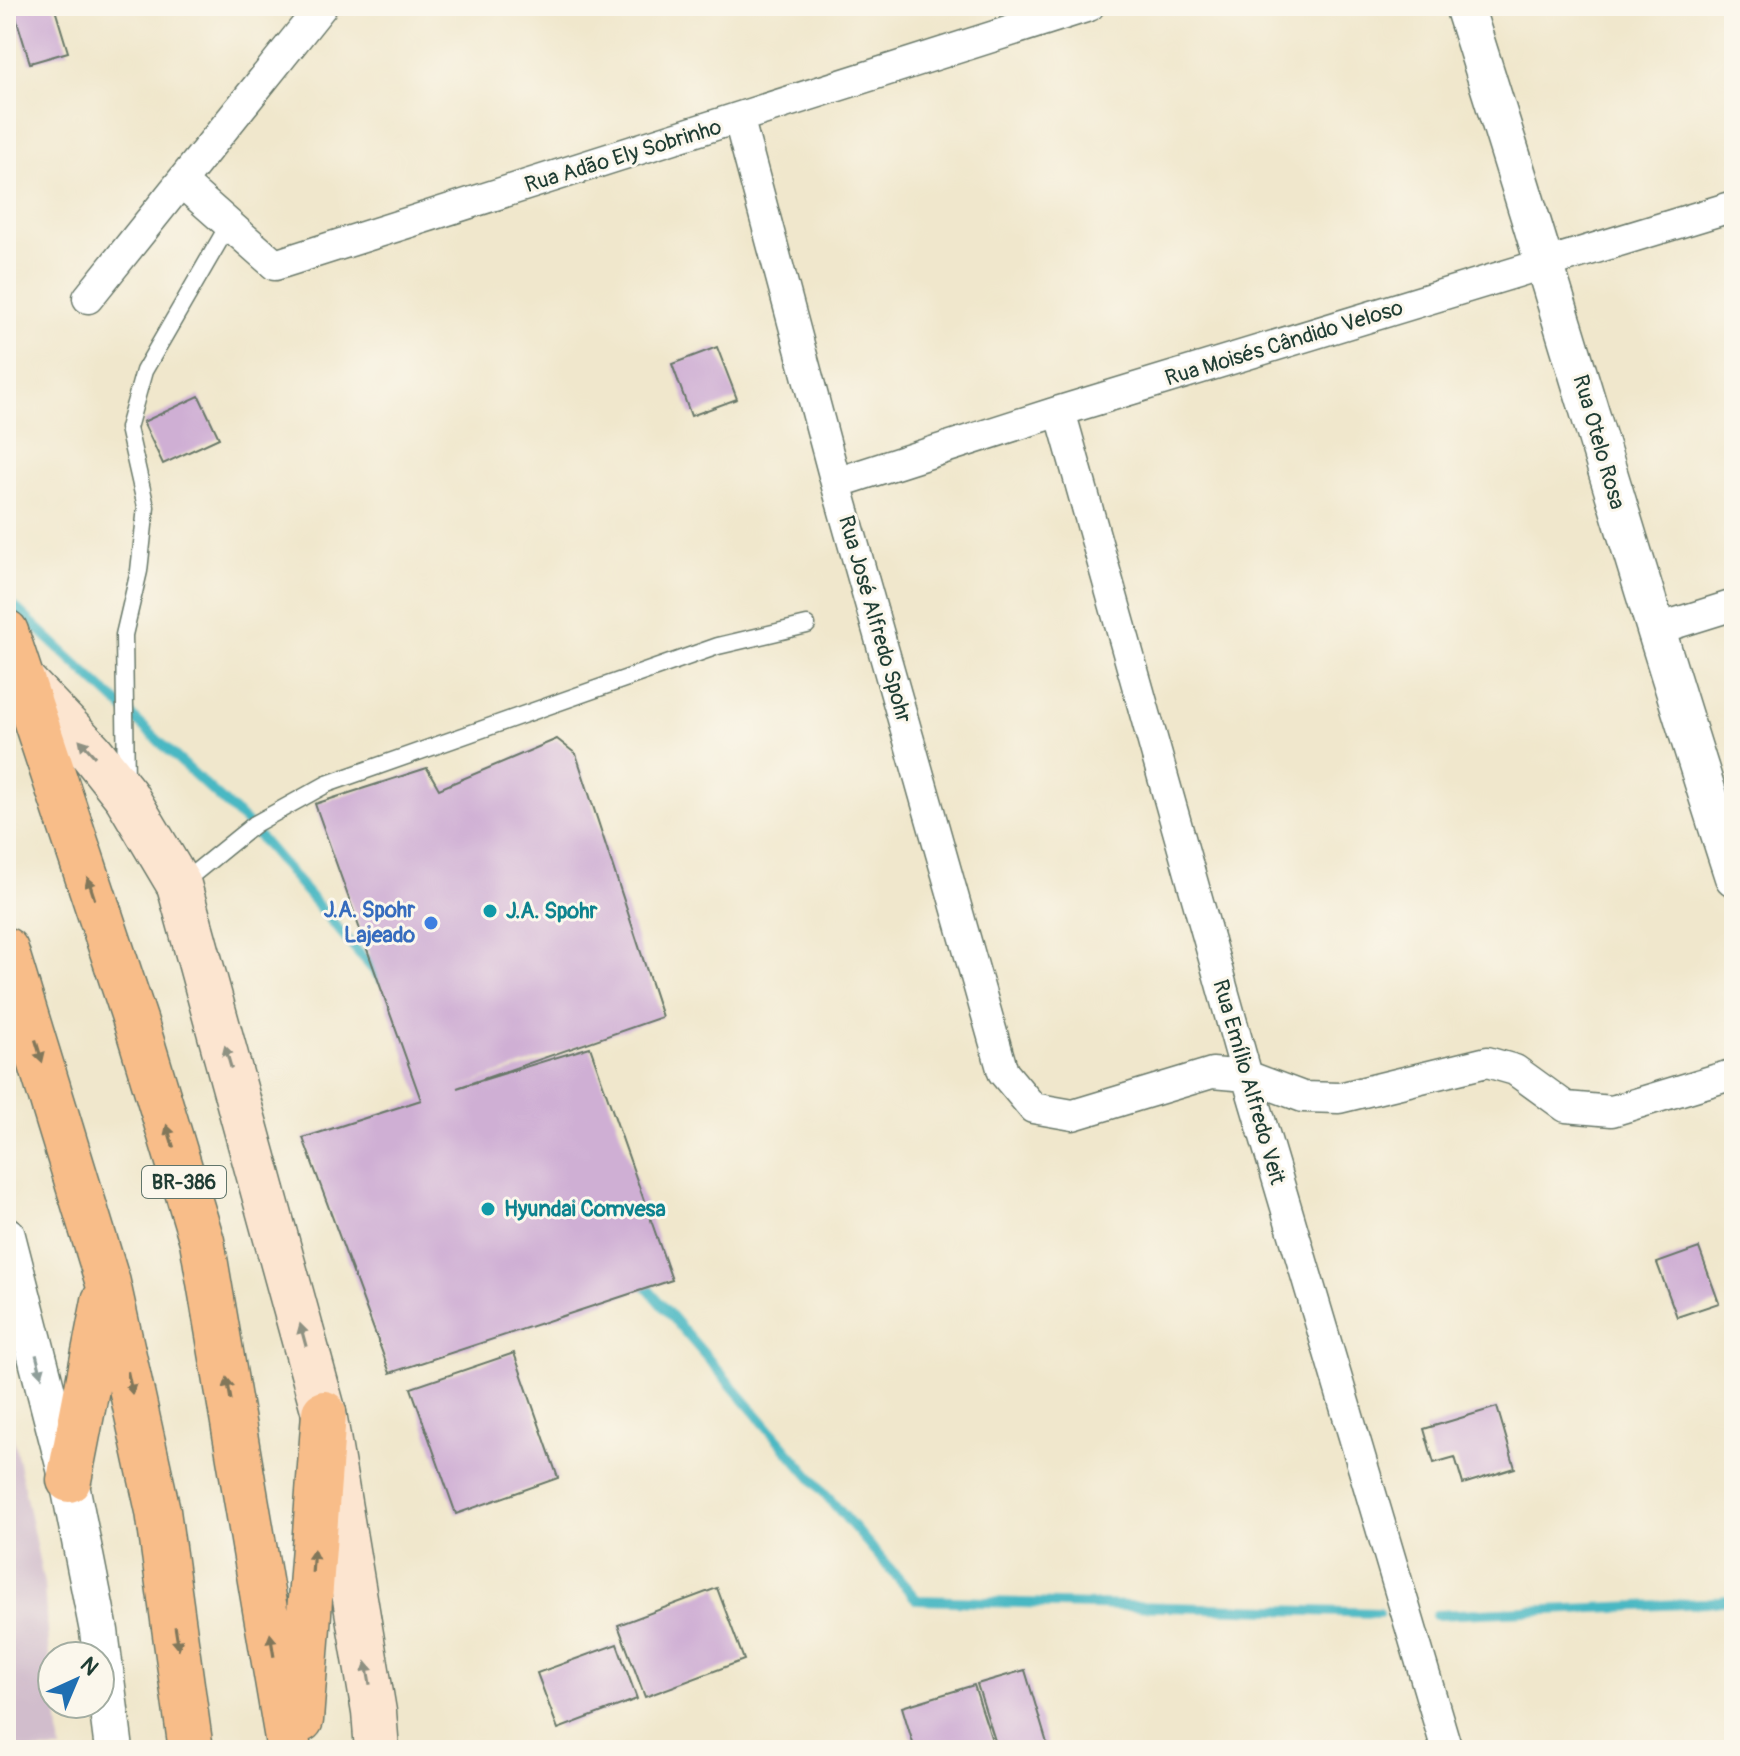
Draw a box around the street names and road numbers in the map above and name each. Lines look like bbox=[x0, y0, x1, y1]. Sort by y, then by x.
street label: Rua Adão Ely Sobrinho bbox=[521, 113, 725, 199]
street label: Rua Moisés Cândido Veloso bbox=[1162, 293, 1406, 393]
street label: Rua Otelo Rosa bbox=[1566, 371, 1632, 513]
street label: Rua José Alfredo Spohr bbox=[832, 512, 918, 726]
street label: Rua Emílio Alfredo Veit bbox=[1206, 976, 1292, 1188]
road number: BR-386 bbox=[142, 1166, 226, 1198]

